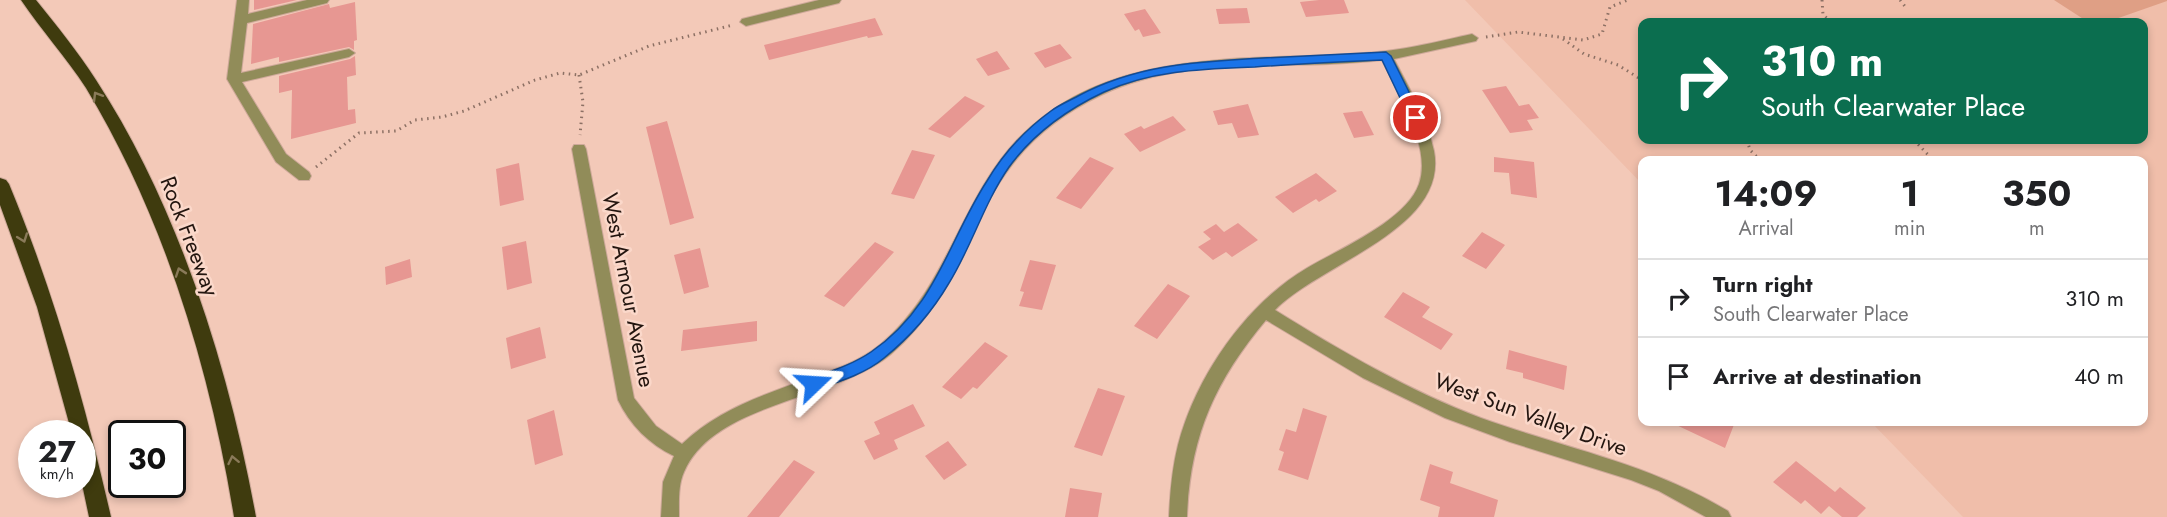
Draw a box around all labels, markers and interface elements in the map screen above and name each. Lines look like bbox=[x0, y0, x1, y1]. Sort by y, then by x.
text: 310 m bbox=[1761, 31, 1883, 92]
icon: right bbox=[1662, 42, 1740, 120]
text: South Clearwater Place bbox=[1761, 87, 2025, 126]
one-way arrow bbox=[93, 92, 105, 102]
pin bbox=[1390, 92, 1441, 143]
icon: arrive bbox=[1399, 101, 1432, 134]
text: 14:09 bbox=[1715, 167, 1818, 219]
text: 1 bbox=[1901, 167, 1919, 219]
text: 350 bbox=[2002, 167, 2071, 219]
street label: Rock Freeway bbox=[152, 171, 228, 301]
street label: West Armour Avenue bbox=[594, 190, 664, 390]
text: Arrival bbox=[1738, 214, 1794, 243]
text: min bbox=[1894, 214, 1925, 243]
text: m bbox=[2029, 214, 2044, 243]
one-way arrow bbox=[15, 232, 28, 243]
one-way arrow bbox=[175, 267, 188, 278]
text: Turn right bbox=[1713, 268, 1813, 300]
icon: right bbox=[1662, 282, 1695, 315]
text: 310 m bbox=[2065, 282, 2124, 314]
text: South Clearwater Place bbox=[1713, 300, 1909, 329]
position arrow bbox=[782, 352, 846, 416]
icon: arrive bbox=[1662, 360, 1695, 393]
text: Arrive at destination bbox=[1713, 360, 1922, 392]
text: 40 m bbox=[2074, 360, 2124, 392]
street label: West Sun Valley Drive bbox=[1430, 364, 1632, 464]
speed limit sign: 30 bbox=[108, 420, 186, 498]
text: 27 bbox=[38, 430, 76, 473]
one-way arrow bbox=[228, 455, 241, 465]
text: km/h bbox=[40, 463, 74, 485]

